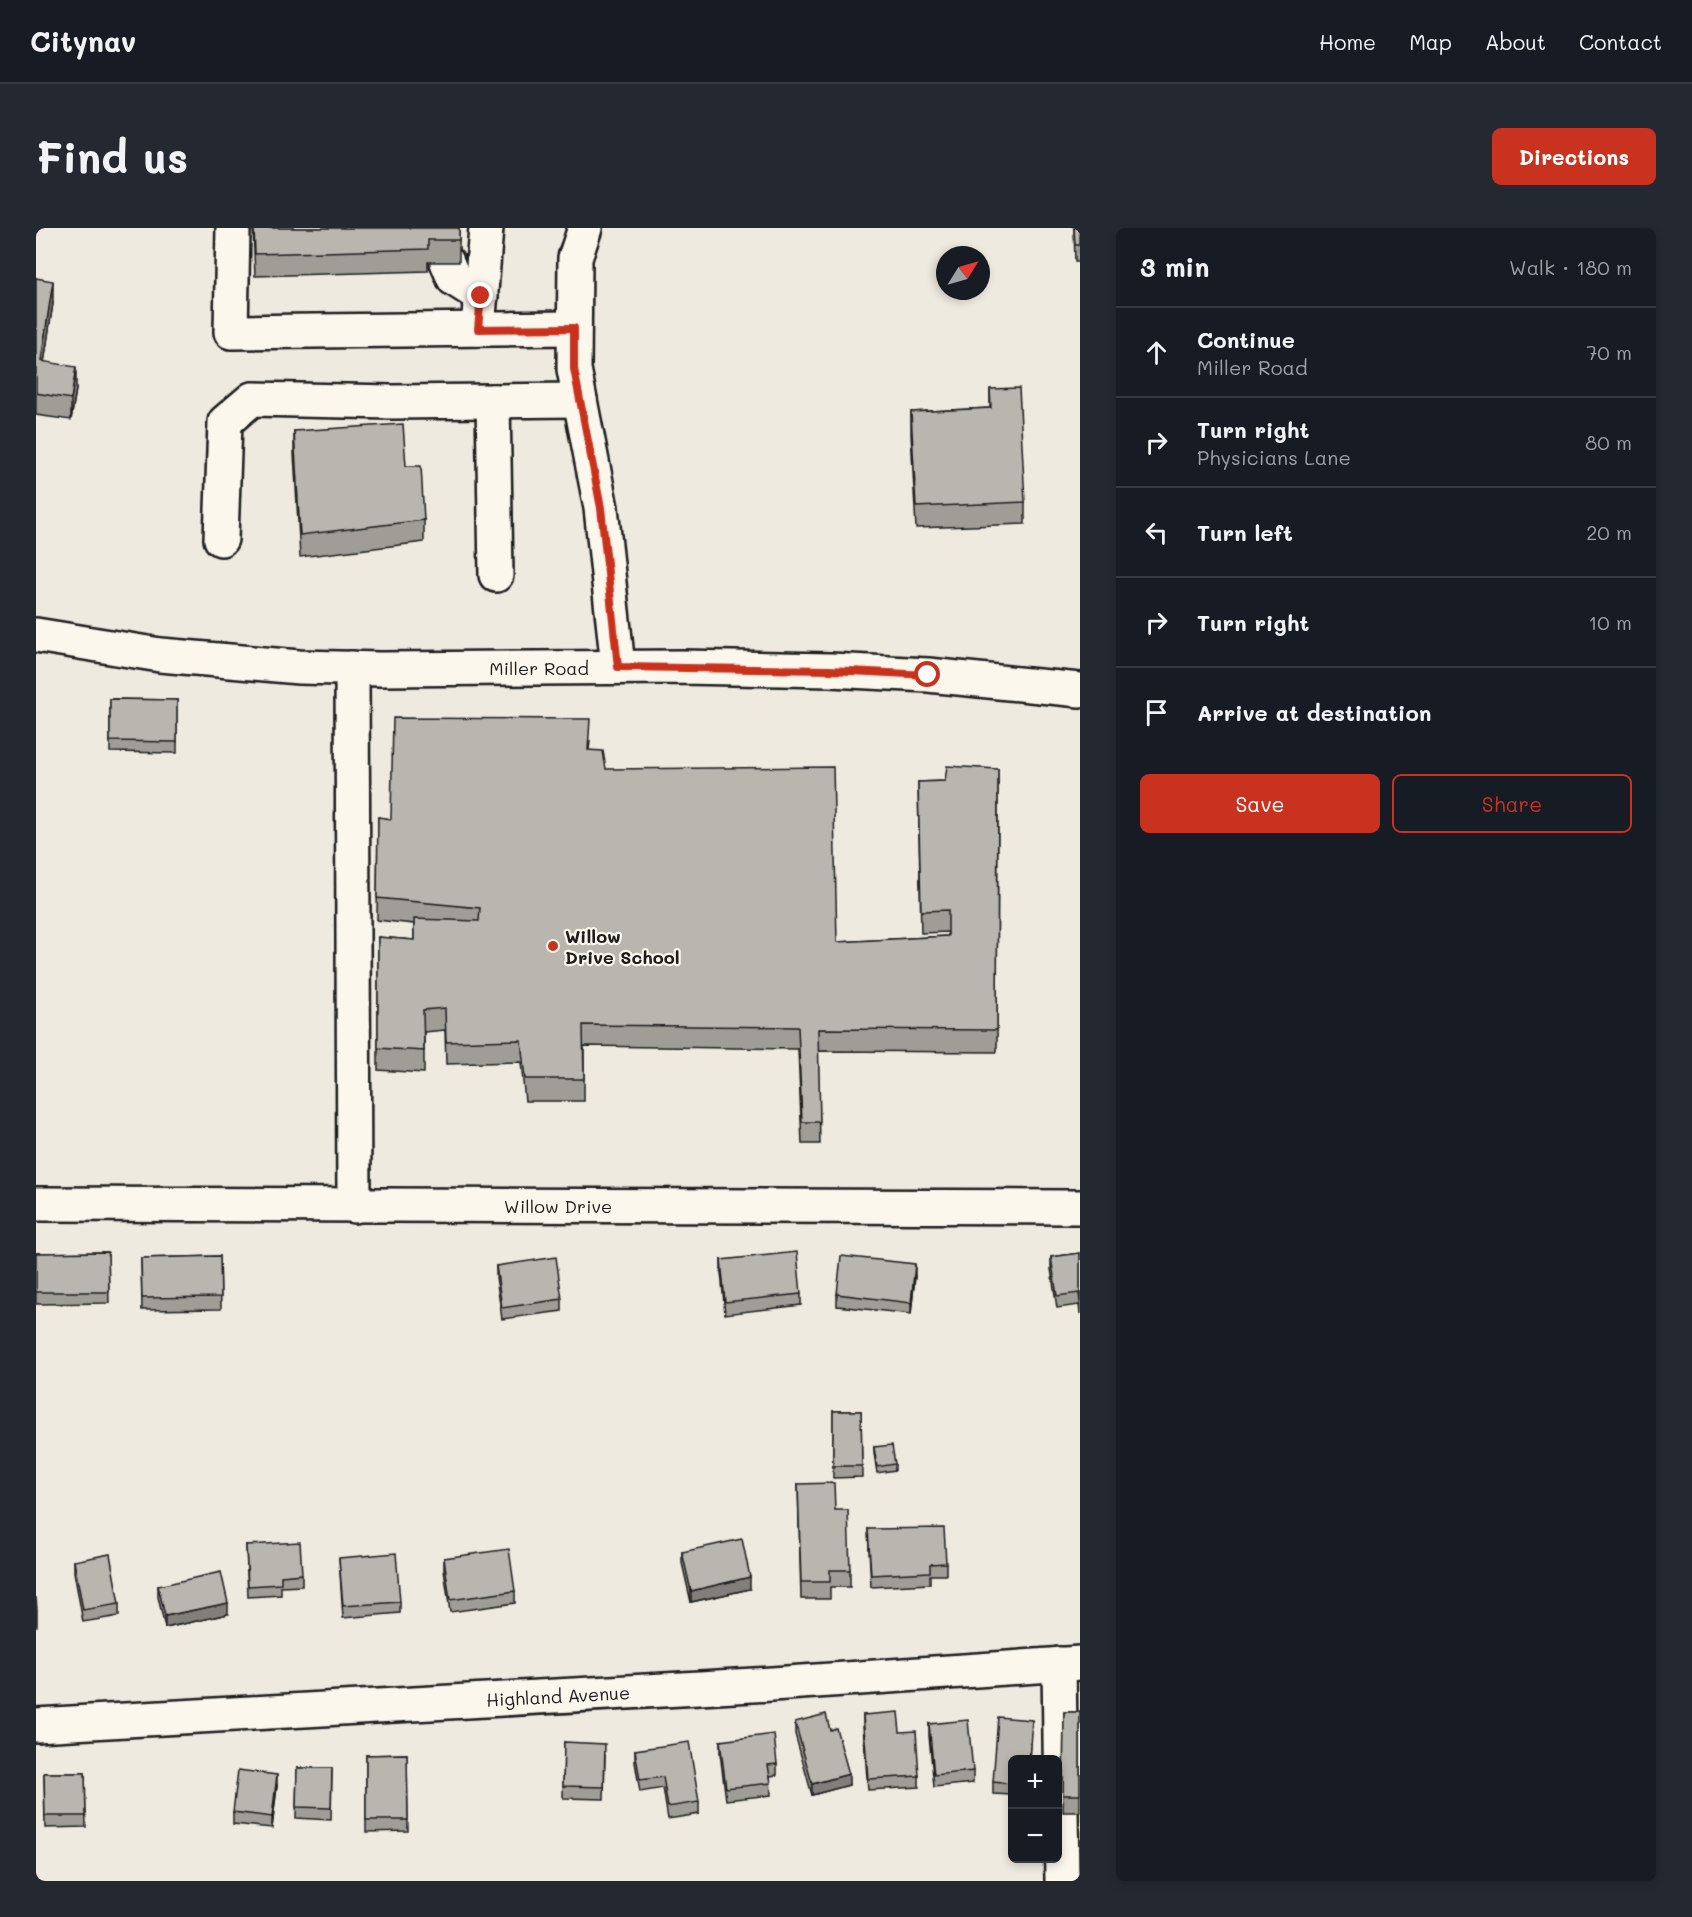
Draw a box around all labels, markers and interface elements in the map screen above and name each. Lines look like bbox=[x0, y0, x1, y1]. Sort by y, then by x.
text: Citynav bbox=[30, 23, 136, 59]
text: Home bbox=[1319, 28, 1376, 55]
text: Map bbox=[1409, 28, 1452, 55]
text: About bbox=[1485, 28, 1546, 55]
text: Contact bbox=[1579, 28, 1662, 55]
button: Directions bbox=[1492, 128, 1656, 185]
text: Find us bbox=[36, 129, 188, 184]
north arrow bbox=[936, 246, 990, 300]
text: 3 min bbox=[1140, 250, 1209, 284]
text: Walk · 180 m bbox=[1509, 254, 1632, 280]
route end bbox=[467, 282, 493, 308]
text: Continue bbox=[1197, 325, 1295, 354]
icon: ahead bbox=[1140, 336, 1173, 369]
text: 70 m bbox=[1586, 339, 1632, 365]
text: Miller Road bbox=[1197, 354, 1308, 380]
text: Turn right bbox=[1197, 415, 1309, 444]
icon: right bbox=[1140, 426, 1173, 459]
text: 80 m bbox=[1585, 429, 1632, 455]
text: Physicians Lane bbox=[1197, 444, 1351, 470]
icon: left bbox=[1140, 516, 1173, 549]
text: Turn left bbox=[1197, 518, 1293, 547]
text: 20 m bbox=[1586, 519, 1632, 545]
icon: right bbox=[1140, 606, 1173, 639]
text: Turn right bbox=[1197, 608, 1309, 637]
text: 10 m bbox=[1588, 609, 1632, 635]
street label: Miller Road bbox=[489, 656, 589, 680]
route start bbox=[914, 661, 940, 687]
icon: arrive bbox=[1140, 696, 1173, 729]
text: Arrive at destination bbox=[1197, 698, 1432, 727]
button: Save bbox=[1140, 774, 1380, 833]
button: Share bbox=[1392, 774, 1632, 833]
place label: Willow Drive School bbox=[565, 924, 680, 969]
marker: Willow Drive School bbox=[546, 939, 560, 953]
street label: Willow Drive bbox=[504, 1194, 612, 1218]
street label: Highland Avenue bbox=[485, 1680, 631, 1712]
map controls bbox=[1008, 1755, 1062, 1863]
button: + bbox=[1008, 1755, 1062, 1809]
button: − bbox=[1008, 1809, 1062, 1863]

